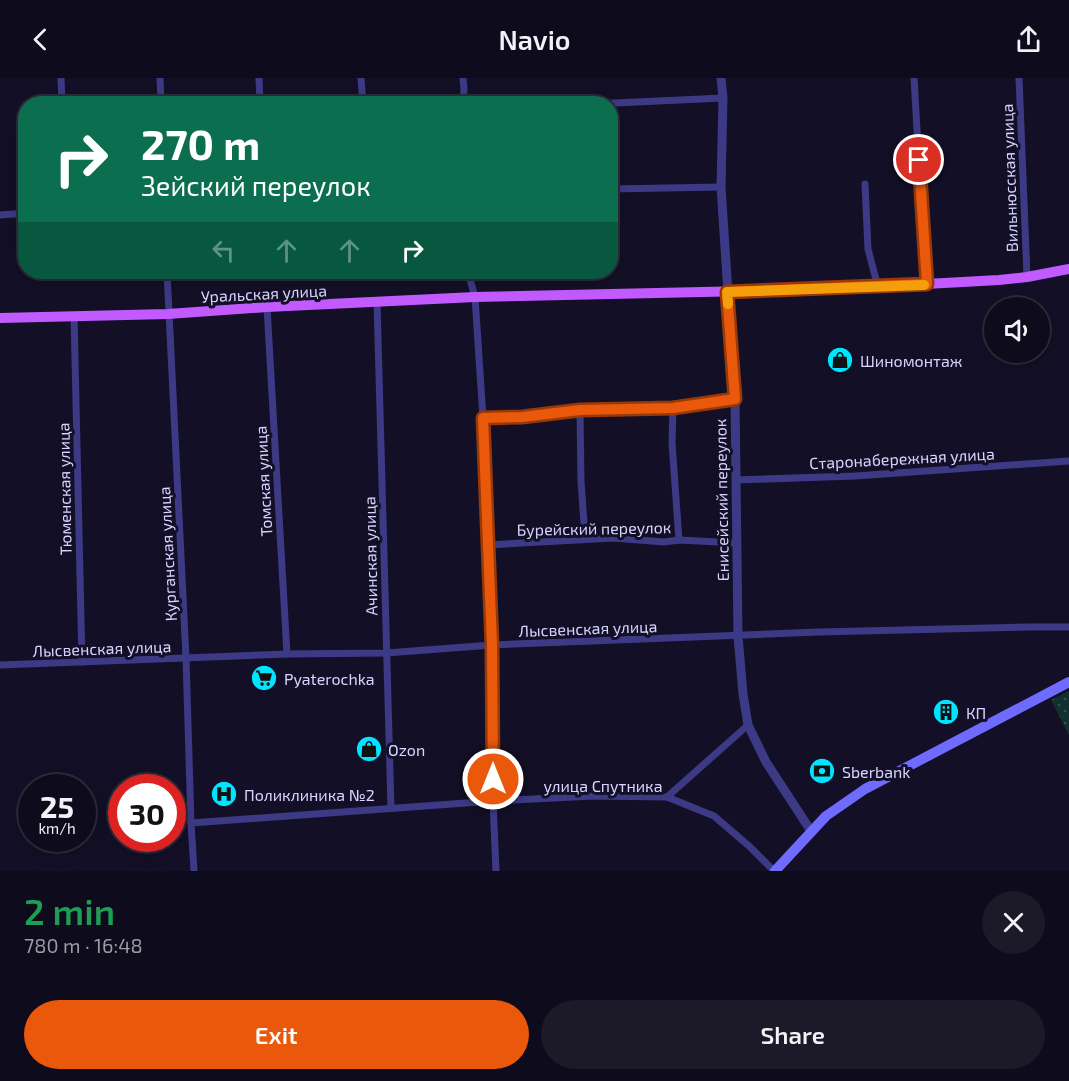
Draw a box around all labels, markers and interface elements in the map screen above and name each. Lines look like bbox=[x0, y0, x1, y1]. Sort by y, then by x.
icon: back bbox=[24, 23, 57, 56]
text: Navio bbox=[498, 23, 571, 55]
icon: share bbox=[1012, 23, 1045, 56]
street label: Вильнюсская улица bbox=[997, 103, 1022, 253]
text: 270 m bbox=[141, 118, 260, 168]
icon: right bbox=[42, 120, 120, 198]
pin bbox=[893, 134, 944, 185]
icon: arrive bbox=[902, 143, 935, 176]
text: Зейский переулок bbox=[141, 169, 371, 201]
icon: left bbox=[207, 234, 240, 267]
icon: ahead bbox=[270, 234, 303, 267]
icon: ahead bbox=[333, 234, 366, 267]
icon: right bbox=[396, 234, 429, 267]
street label: Уральская улица bbox=[200, 280, 328, 307]
map controls bbox=[984, 297, 1050, 363]
button: sound bbox=[984, 297, 1050, 363]
shop icon: Шиномонтаж bbox=[825, 345, 855, 375]
place label: Шиномонтаж bbox=[860, 351, 963, 370]
street label: Енисейский переулок bbox=[710, 418, 733, 581]
street label: Тюменская улица bbox=[53, 422, 76, 556]
street label: Томская улица bbox=[251, 425, 276, 537]
street label: Старонабережная улица bbox=[809, 444, 995, 473]
street label: Курганская улица bbox=[154, 486, 181, 622]
street label: Ачинская улица bbox=[359, 496, 382, 616]
street label: Бурейский переулок bbox=[517, 517, 672, 540]
street label: Лысвенская улица bbox=[518, 616, 658, 641]
street label: Лысвенская улица bbox=[32, 636, 172, 661]
supermarket icon: Pyaterochka bbox=[249, 663, 279, 693]
place label: Pyaterochka bbox=[284, 669, 375, 688]
building icon: КП bbox=[931, 697, 961, 727]
place label: КП bbox=[966, 703, 986, 722]
shop icon: Ozon bbox=[354, 734, 384, 764]
place label: Ozon bbox=[388, 740, 425, 759]
position arrow bbox=[461, 747, 525, 811]
bank icon: Sberbank bbox=[807, 756, 837, 786]
place label: Sberbank bbox=[842, 762, 910, 781]
speed limit sign: 30 bbox=[108, 774, 186, 852]
street label: улица Спутника bbox=[543, 776, 663, 796]
hospital icon: Поликлиника №2 bbox=[209, 779, 239, 809]
place label: Поликлиника №2 bbox=[244, 785, 375, 804]
text: 25 bbox=[40, 788, 74, 824]
text: km/h bbox=[38, 819, 76, 837]
text: 2 min bbox=[24, 889, 115, 932]
button: close bbox=[982, 891, 1045, 954]
text: 780 m · 16:48 bbox=[24, 933, 143, 957]
button: Exit bbox=[24, 1000, 529, 1069]
button: Share bbox=[541, 1000, 1045, 1069]

